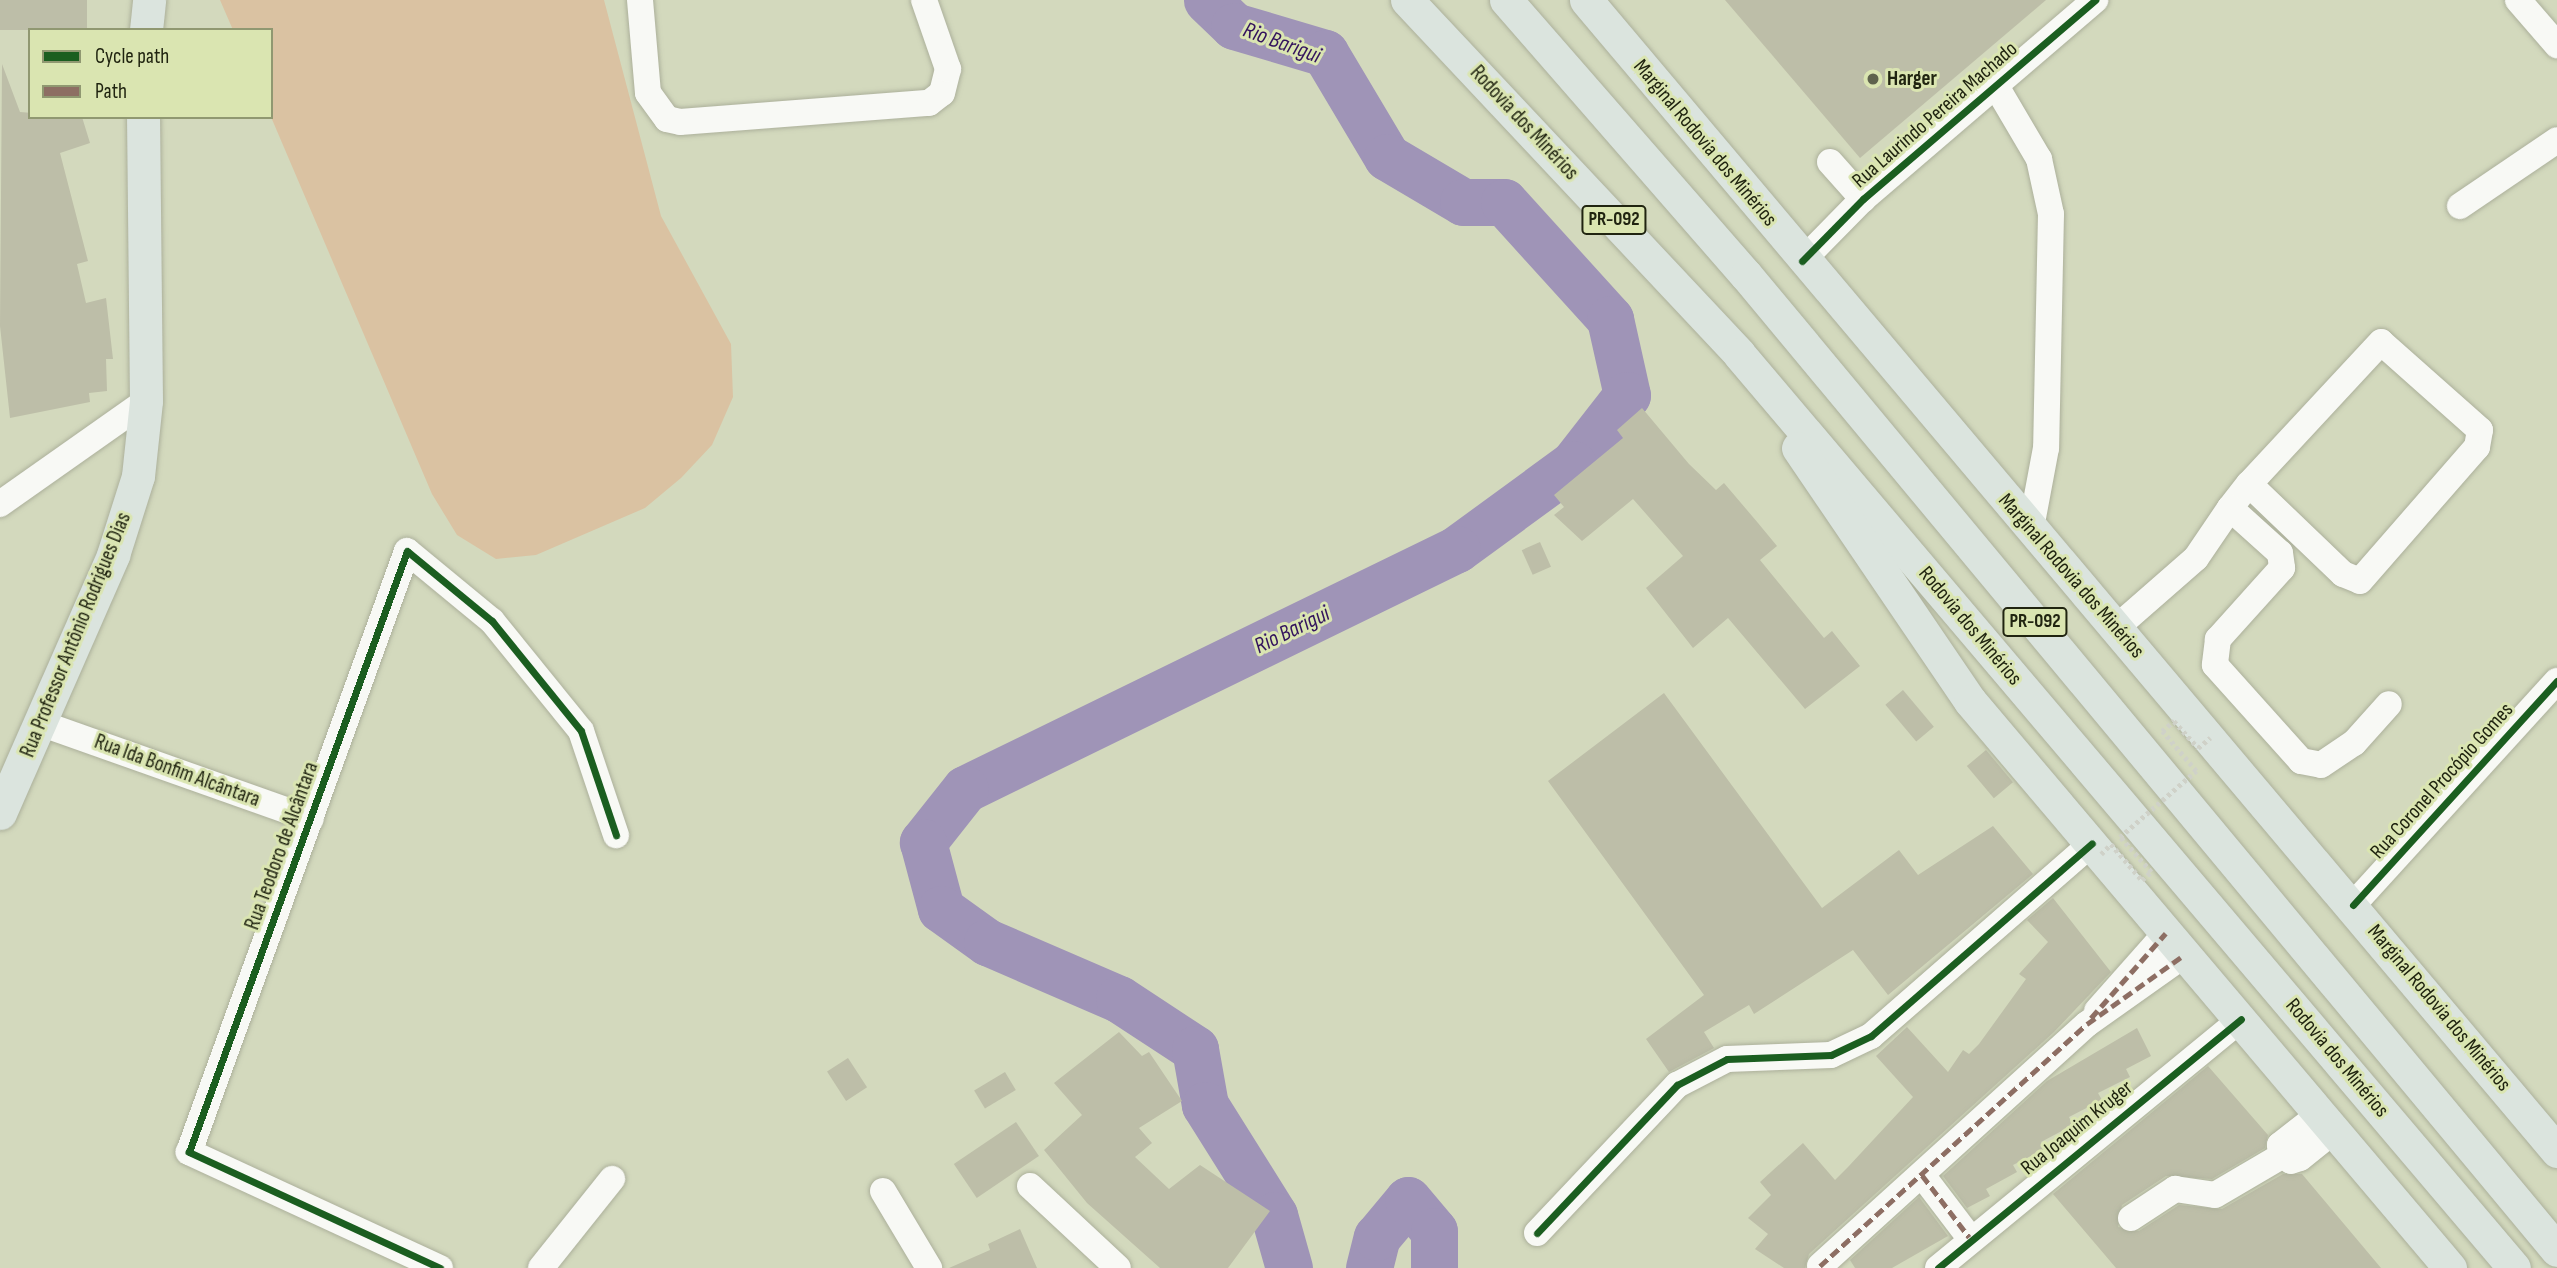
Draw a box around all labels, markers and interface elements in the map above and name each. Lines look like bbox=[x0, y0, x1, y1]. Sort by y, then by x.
water label: Rio Barigui bbox=[1239, 16, 1325, 70]
legend bbox=[28, 28, 273, 119]
street label: Rua Laurindo Pereira Machado bbox=[1847, 37, 2023, 193]
text: Cycle path bbox=[95, 44, 169, 69]
street label: Marginal Rodovia dos Minérios bbox=[1628, 55, 1782, 231]
street label: Rodovia dos Minérios bbox=[1465, 61, 1583, 185]
place label: Harger bbox=[1887, 66, 1937, 92]
marker: Harger bbox=[1865, 71, 1881, 87]
text: Path bbox=[95, 79, 127, 104]
road number: PR-092 bbox=[1581, 204, 1647, 235]
street label: Marginal Rodovia dos Minérios bbox=[1993, 489, 2149, 663]
street label: Rua Professor Antônio Rodrigues Dias bbox=[15, 509, 137, 761]
street label: Rodovia dos Minérios bbox=[1913, 561, 2027, 691]
water label: Rio Barigui bbox=[1250, 600, 1334, 660]
road number: PR-092 bbox=[2002, 607, 2068, 638]
street label: Rua Coronel Procópio Gomes bbox=[2365, 698, 2519, 864]
street label: Rua Ida Bonfim Alcântara bbox=[91, 729, 263, 813]
street label: Rua Teodoro de Alcântara bbox=[240, 759, 324, 933]
street label: Marginal Rodovia dos Minérios bbox=[2362, 920, 2516, 1096]
street label: Rodovia dos Minérios bbox=[2280, 993, 2394, 1123]
street label: Rua Joaquim Kruger bbox=[2016, 1075, 2138, 1181]

